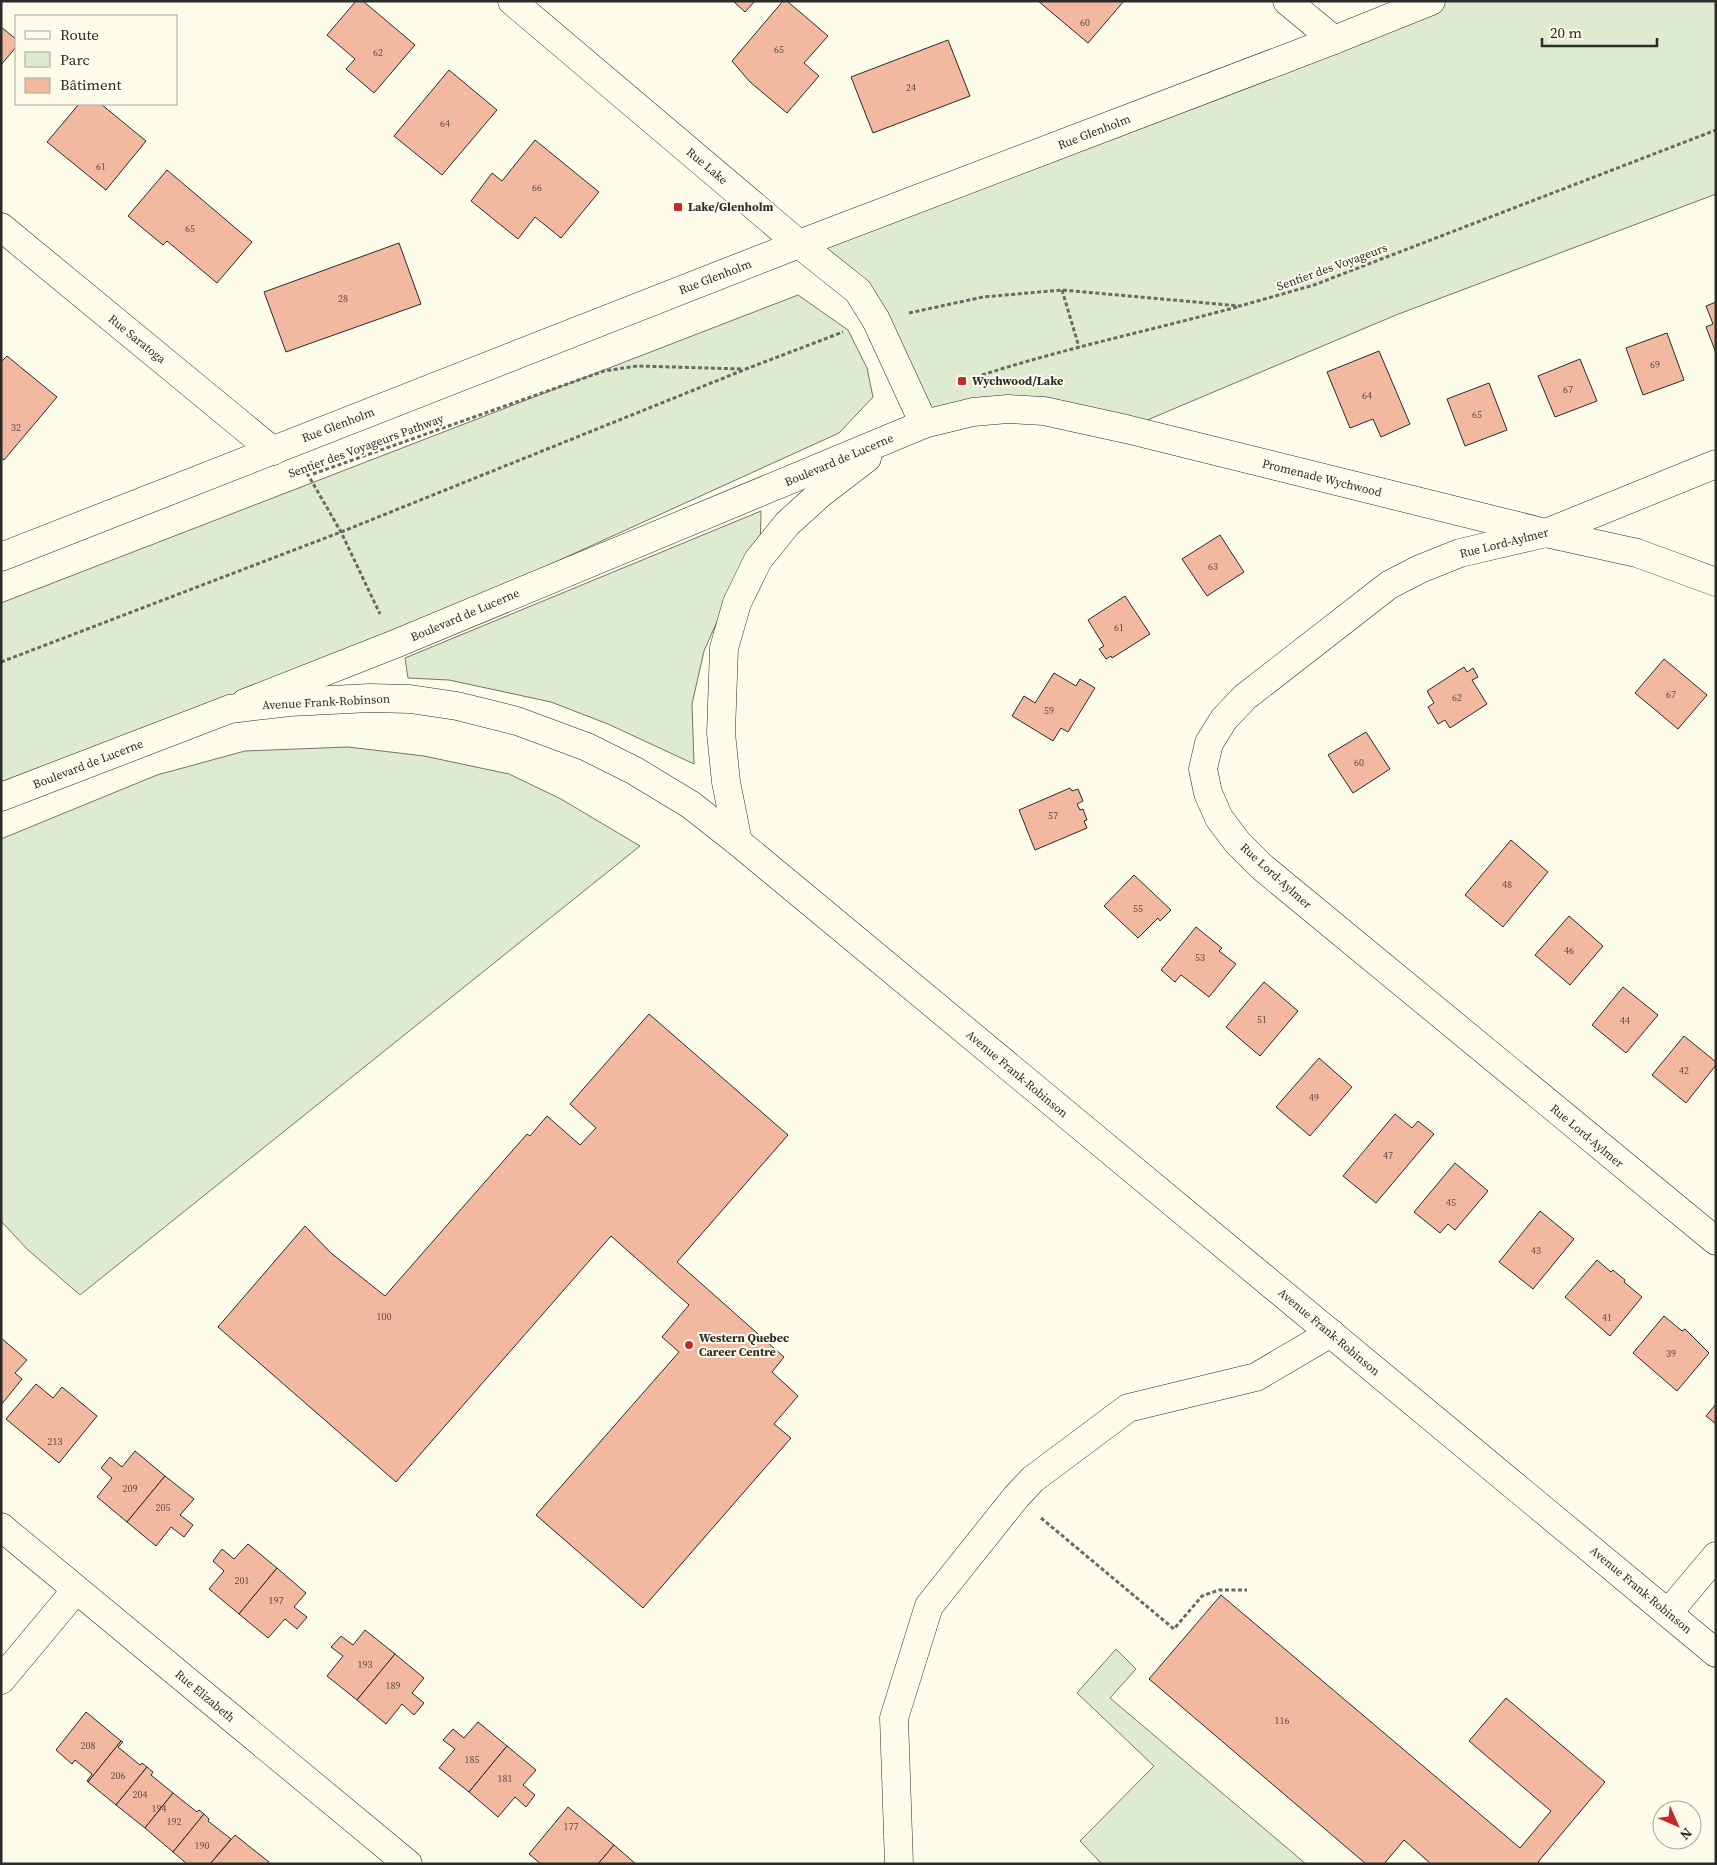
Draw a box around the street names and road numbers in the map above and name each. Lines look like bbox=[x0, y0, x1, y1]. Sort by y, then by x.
street label: Rue Glenholm bbox=[1055, 111, 1133, 153]
street label: Rue Lake bbox=[683, 144, 731, 188]
street label: Sentier des Voyageurs bbox=[1275, 240, 1389, 294]
street label: Rue Glenholm bbox=[676, 256, 754, 298]
street label: Rue Saratoga bbox=[105, 311, 170, 368]
street label: Rue Glenholm bbox=[299, 404, 377, 446]
street label: Sentier des Voyageurs Pathway bbox=[286, 410, 447, 482]
street label: Boulevard de Lucerne bbox=[782, 430, 896, 490]
street label: Promenade Wychwood bbox=[1261, 455, 1384, 501]
street label: Rue Lord-Aylmer bbox=[1458, 524, 1550, 562]
street label: Boulevard de Lucerne bbox=[408, 585, 522, 645]
street label: Avenue Frank-Robinson bbox=[262, 691, 390, 713]
street label: Boulevard de Lucerne bbox=[31, 736, 145, 792]
street label: Rue Lord-Aylmer bbox=[1237, 840, 1315, 912]
street label: Avenue Frank-Robinson bbox=[963, 1027, 1071, 1121]
street label: Rue Lord-Aylmer bbox=[1547, 1101, 1627, 1171]
street label: Avenue Frank-Robinson bbox=[1275, 1285, 1383, 1379]
street label: Avenue Frank-Robinson bbox=[1587, 1543, 1695, 1637]
street label: Rue Elizabeth bbox=[172, 1666, 238, 1726]

